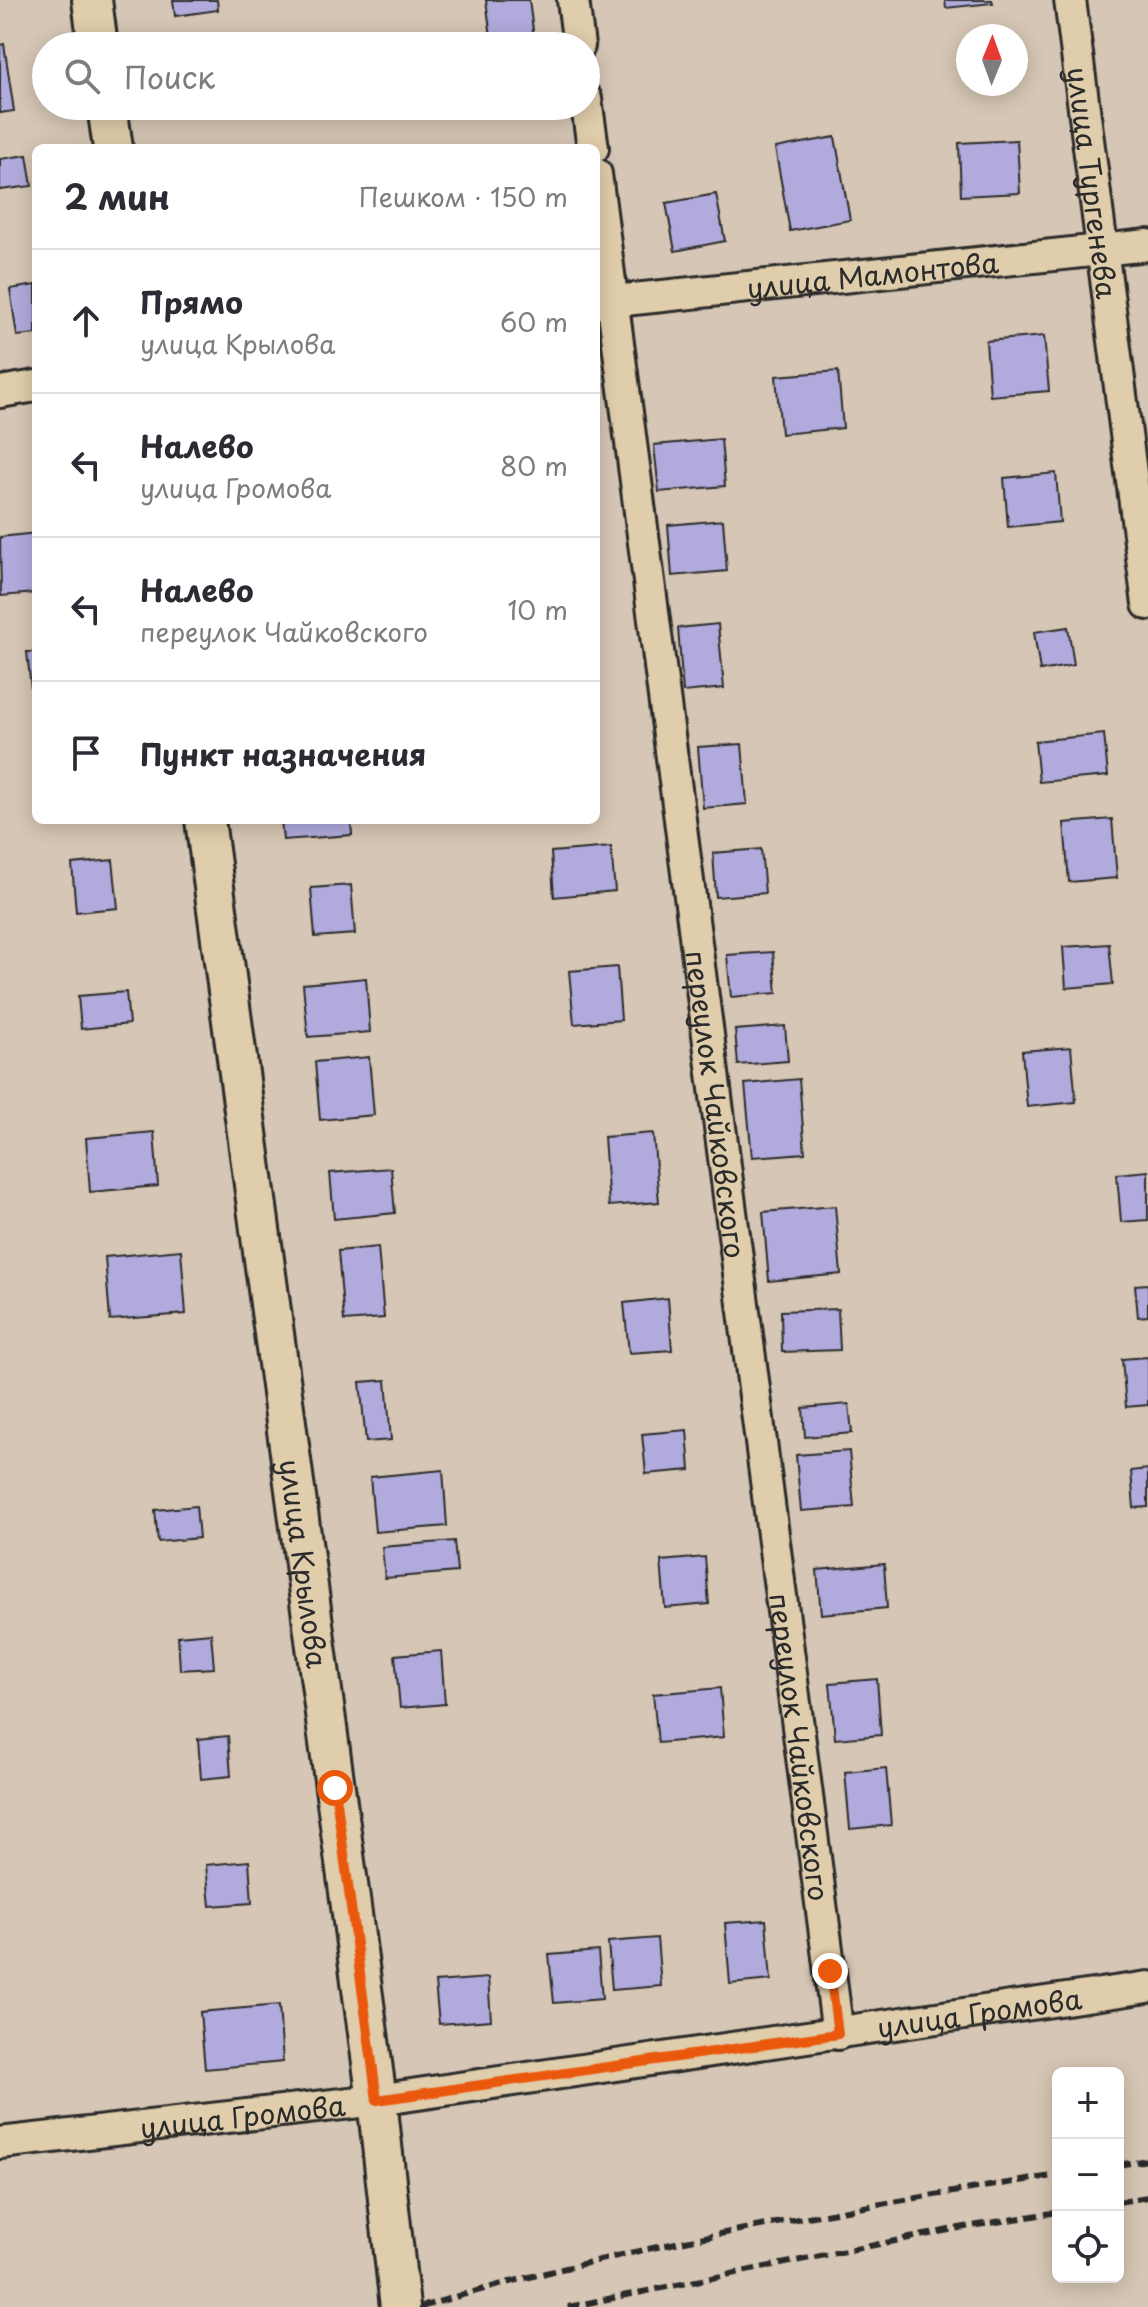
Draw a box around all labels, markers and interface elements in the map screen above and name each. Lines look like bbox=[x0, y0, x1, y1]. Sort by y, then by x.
north arrow bbox=[956, 24, 1028, 96]
search box bbox=[32, 32, 600, 120]
icon: search bbox=[60, 54, 104, 98]
text: Поиск bbox=[124, 54, 215, 99]
street label: улица Тургенева bbox=[1057, 64, 1130, 302]
text: 2 мин bbox=[64, 170, 170, 222]
text: Пешком · 150 m bbox=[359, 177, 568, 216]
street label: улица Мамонтова bbox=[744, 239, 1001, 309]
text: Прямо bbox=[140, 279, 243, 324]
icon: ahead bbox=[64, 299, 108, 343]
text: 60 m bbox=[500, 302, 568, 341]
text: улица Крылова bbox=[140, 324, 335, 363]
text: Налево bbox=[140, 423, 254, 468]
icon: left bbox=[64, 443, 108, 487]
text: 80 m bbox=[500, 446, 568, 485]
text: улица Громова bbox=[140, 468, 331, 507]
text: Налево bbox=[140, 567, 254, 612]
icon: left bbox=[64, 587, 108, 631]
text: 10 m bbox=[507, 590, 568, 629]
text: переулок Чайковского bbox=[140, 612, 428, 651]
icon: arrive bbox=[64, 731, 108, 775]
text: Пункт назначения bbox=[140, 731, 426, 776]
street label: переулок Чайковского bbox=[676, 948, 758, 1261]
street label: улица Крылова bbox=[270, 1456, 340, 1671]
street label: переулок Чайковского bbox=[759, 1590, 842, 1903]
route start bbox=[317, 1770, 353, 1806]
route end bbox=[812, 1953, 848, 1989]
street label: улица Громова bbox=[874, 1975, 1085, 2048]
map controls bbox=[1052, 2067, 1124, 2283]
button: + bbox=[1052, 2067, 1124, 2139]
street label: улица Громова bbox=[138, 2082, 348, 2148]
button: − bbox=[1052, 2139, 1124, 2211]
button: locate bbox=[1052, 2211, 1124, 2283]

